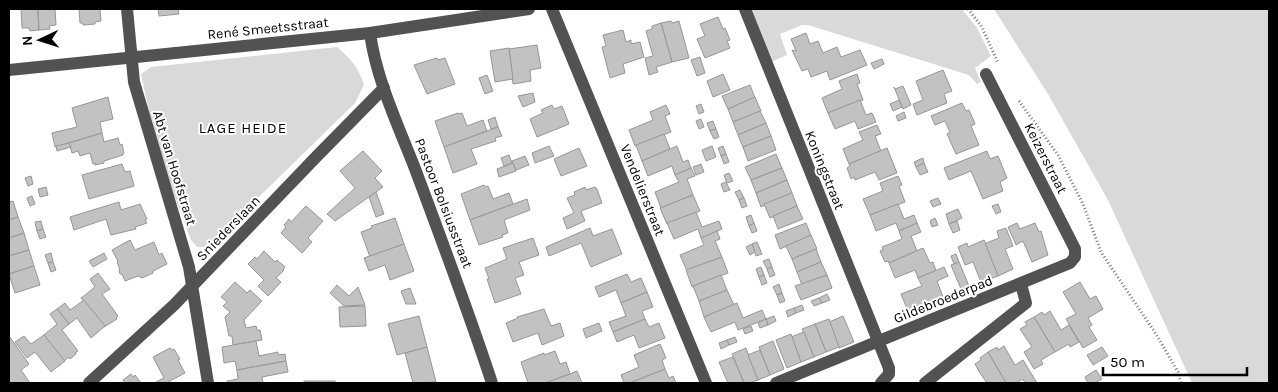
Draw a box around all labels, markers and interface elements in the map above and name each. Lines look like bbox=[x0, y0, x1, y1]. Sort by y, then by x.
street label: René Smeetsstraat bbox=[207, 14, 329, 43]
north arrow bbox=[15, 15, 65, 65]
text: N bbox=[19, 35, 36, 46]
street label: Abt van Hoofstraat bbox=[149, 109, 200, 228]
district label: LAGE HEIDE bbox=[199, 119, 287, 137]
street label: Keizerstraat bbox=[1020, 120, 1071, 196]
street label: Koningstraat bbox=[801, 128, 848, 212]
street label: Pastoor Bolsiusstraat bbox=[411, 136, 476, 271]
street label: Vendelierstraat bbox=[616, 142, 669, 238]
street label: Sniederslaan bbox=[193, 192, 264, 264]
street label: Gildebroederpad bbox=[891, 272, 995, 327]
scale bar bbox=[1103, 344, 1247, 376]
text: 50 m bbox=[1110, 353, 1145, 371]

